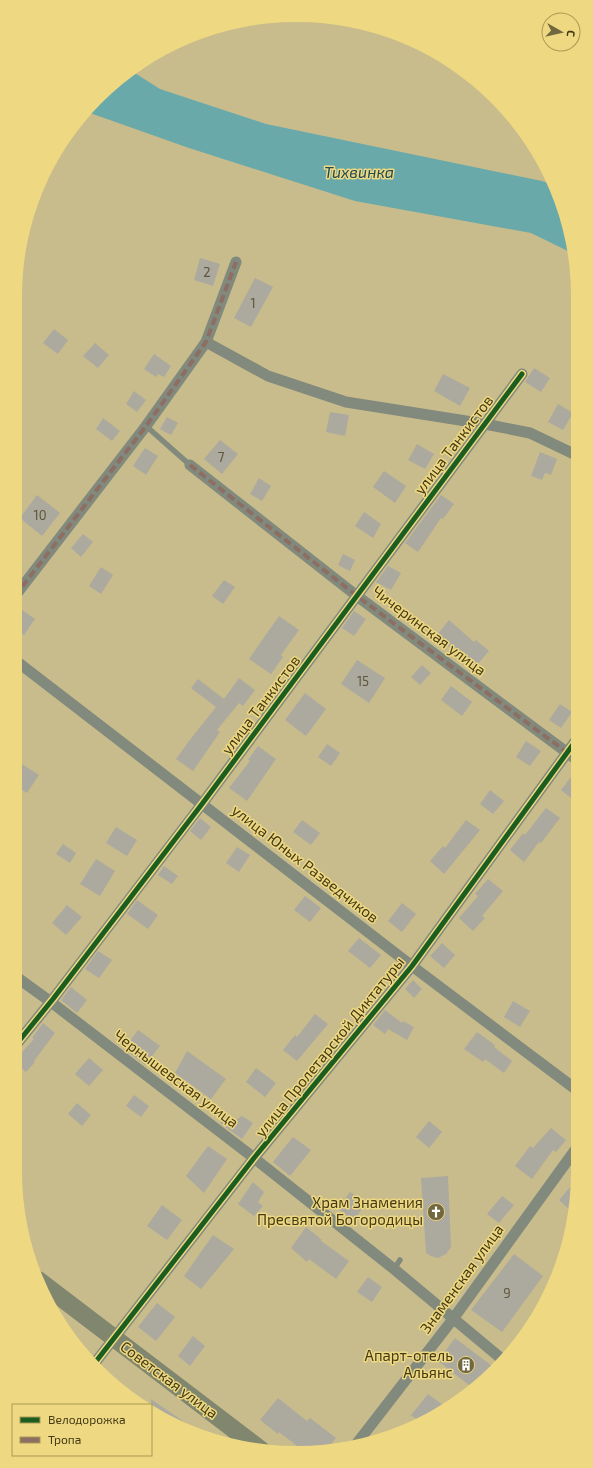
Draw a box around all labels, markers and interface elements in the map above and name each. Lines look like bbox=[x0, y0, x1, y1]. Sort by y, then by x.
north arrow bbox=[541, 12, 581, 52]
text: С bbox=[564, 29, 578, 38]
water label: Тихвинка bbox=[324, 162, 394, 181]
house number: 2 bbox=[203, 264, 211, 280]
house number: 1 bbox=[250, 295, 256, 311]
street label: улица Танкистов bbox=[410, 391, 497, 498]
house number: 7 bbox=[218, 449, 225, 465]
house number: 10 bbox=[33, 507, 47, 523]
street label: Чичеринская улица bbox=[369, 582, 490, 680]
street label: улица Танкистов bbox=[217, 651, 304, 758]
house number: 15 bbox=[357, 673, 369, 689]
street label: улица Юных Разведчиков bbox=[228, 800, 383, 927]
street label: улица Пролетарской Диктатуры bbox=[251, 953, 408, 1141]
street label: Чернышевская улица bbox=[110, 1025, 242, 1132]
place label: Храм Знамения Пресвятой Богородицы bbox=[257, 1193, 423, 1228]
church icon: Храм Знамения Пресвятой Богородицы bbox=[426, 1202, 446, 1222]
street label: Знаменская улица bbox=[416, 1220, 508, 1337]
house number: 9 bbox=[503, 1285, 511, 1301]
street label: Советская улица bbox=[117, 1337, 222, 1423]
place label: Апарт-отель Альянс bbox=[365, 1346, 453, 1381]
building icon: Апарт-отель Альянс bbox=[456, 1355, 476, 1375]
legend bbox=[12, 1404, 152, 1456]
text: Велодорожка bbox=[48, 1412, 126, 1426]
text: Тропа bbox=[48, 1432, 81, 1446]

